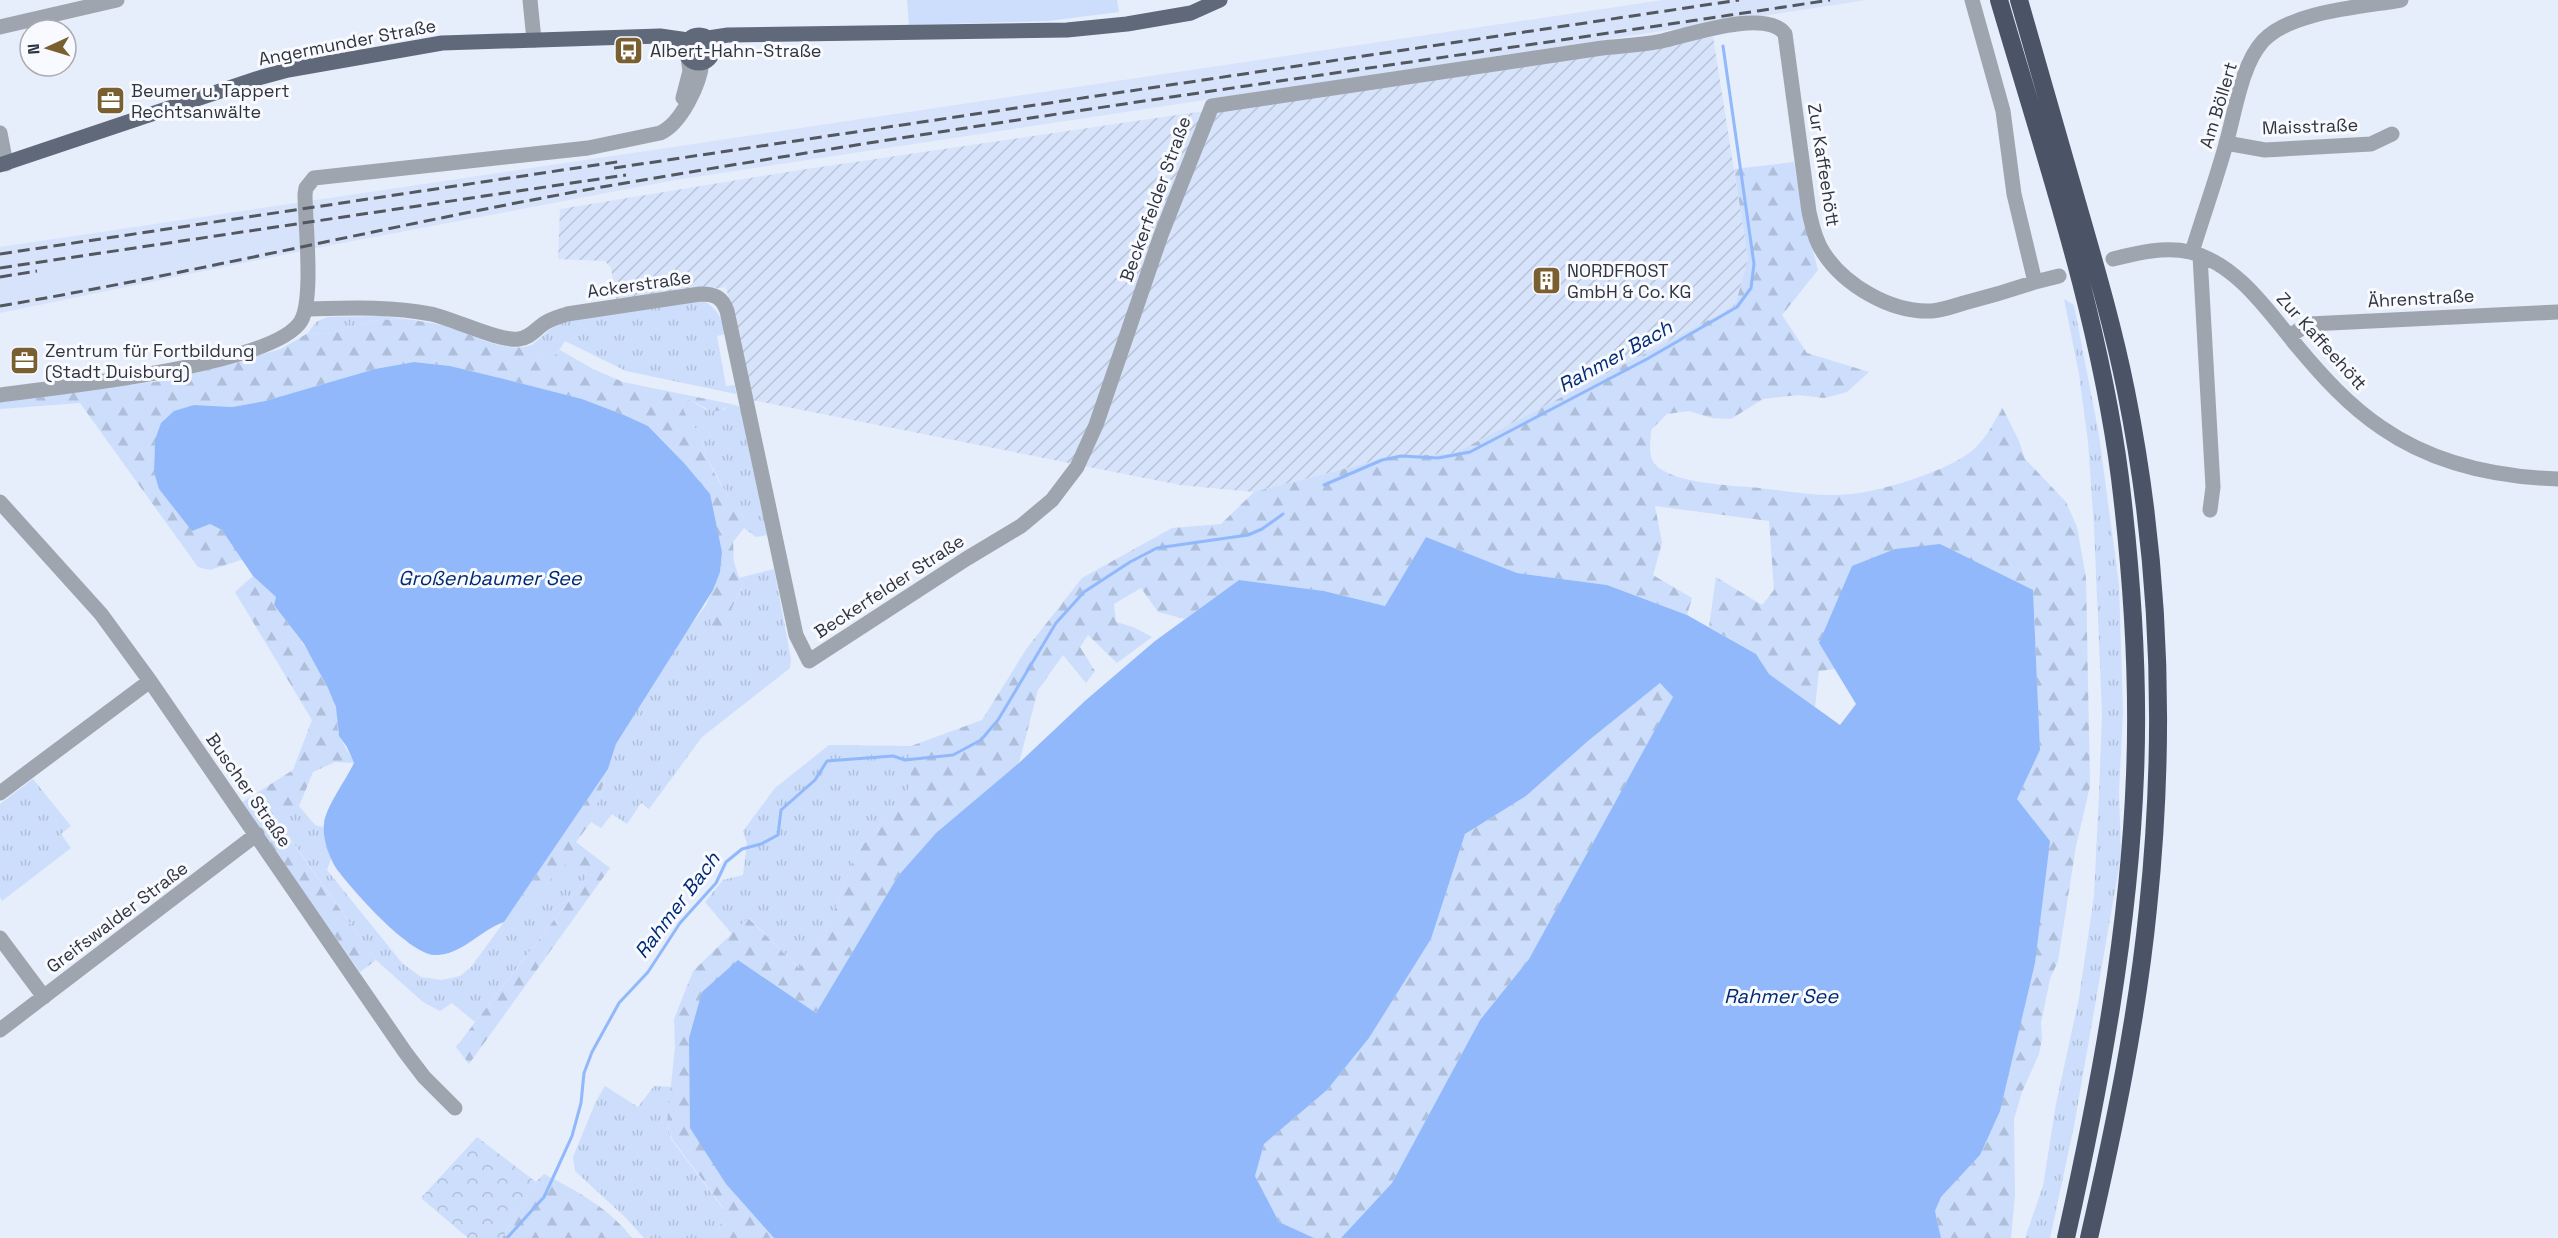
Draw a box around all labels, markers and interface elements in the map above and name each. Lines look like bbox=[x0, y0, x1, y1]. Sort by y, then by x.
street label: Angermunder Straße bbox=[256, 13, 438, 71]
north arrow bbox=[18, 18, 78, 78]
bus stop icon: Albert-Hahn-Straße bbox=[613, 34, 645, 66]
place label: Albert-Hahn-Straße bbox=[650, 39, 821, 62]
text: N bbox=[23, 43, 44, 55]
street label: Am Böllert bbox=[2194, 59, 2242, 151]
place label: Beumer u. Tappert Rechtsanwälte bbox=[131, 79, 290, 123]
office icon: Beumer u. Tappert Rechtsanwälte bbox=[94, 84, 126, 116]
street label: Zur Kaffeehött bbox=[1803, 102, 1845, 228]
street label: Beckerfelder Straße bbox=[1114, 113, 1196, 285]
street label: Maisstraße bbox=[2262, 113, 2358, 139]
place label: NORDFROST GmbH & Co. KG bbox=[1567, 259, 1691, 303]
building icon: NORDFROST GmbH & Co. KG bbox=[1530, 264, 1562, 296]
street label: Ackerstraße bbox=[585, 265, 693, 303]
street label: Ährenstraße bbox=[2367, 284, 2475, 312]
street label: Zur Kaffeehött bbox=[2272, 287, 2372, 395]
water label: Rahmer Bach bbox=[1553, 314, 1677, 398]
place label: Zentrum für Fortbildung (Stadt Duisburg) bbox=[45, 339, 255, 383]
office icon: Zentrum für Fortbildung (Stadt Duisburg) bbox=[8, 344, 40, 376]
street label: Beckerfelder Straße bbox=[810, 529, 968, 643]
water label: Großenbaumer See bbox=[398, 565, 583, 591]
street label: Buscher Straße bbox=[201, 728, 297, 852]
water label: Rahmer Bach bbox=[628, 846, 726, 963]
street label: Greifswalder Straße bbox=[42, 856, 192, 978]
water label: Rahmer See bbox=[1724, 983, 1839, 1009]

